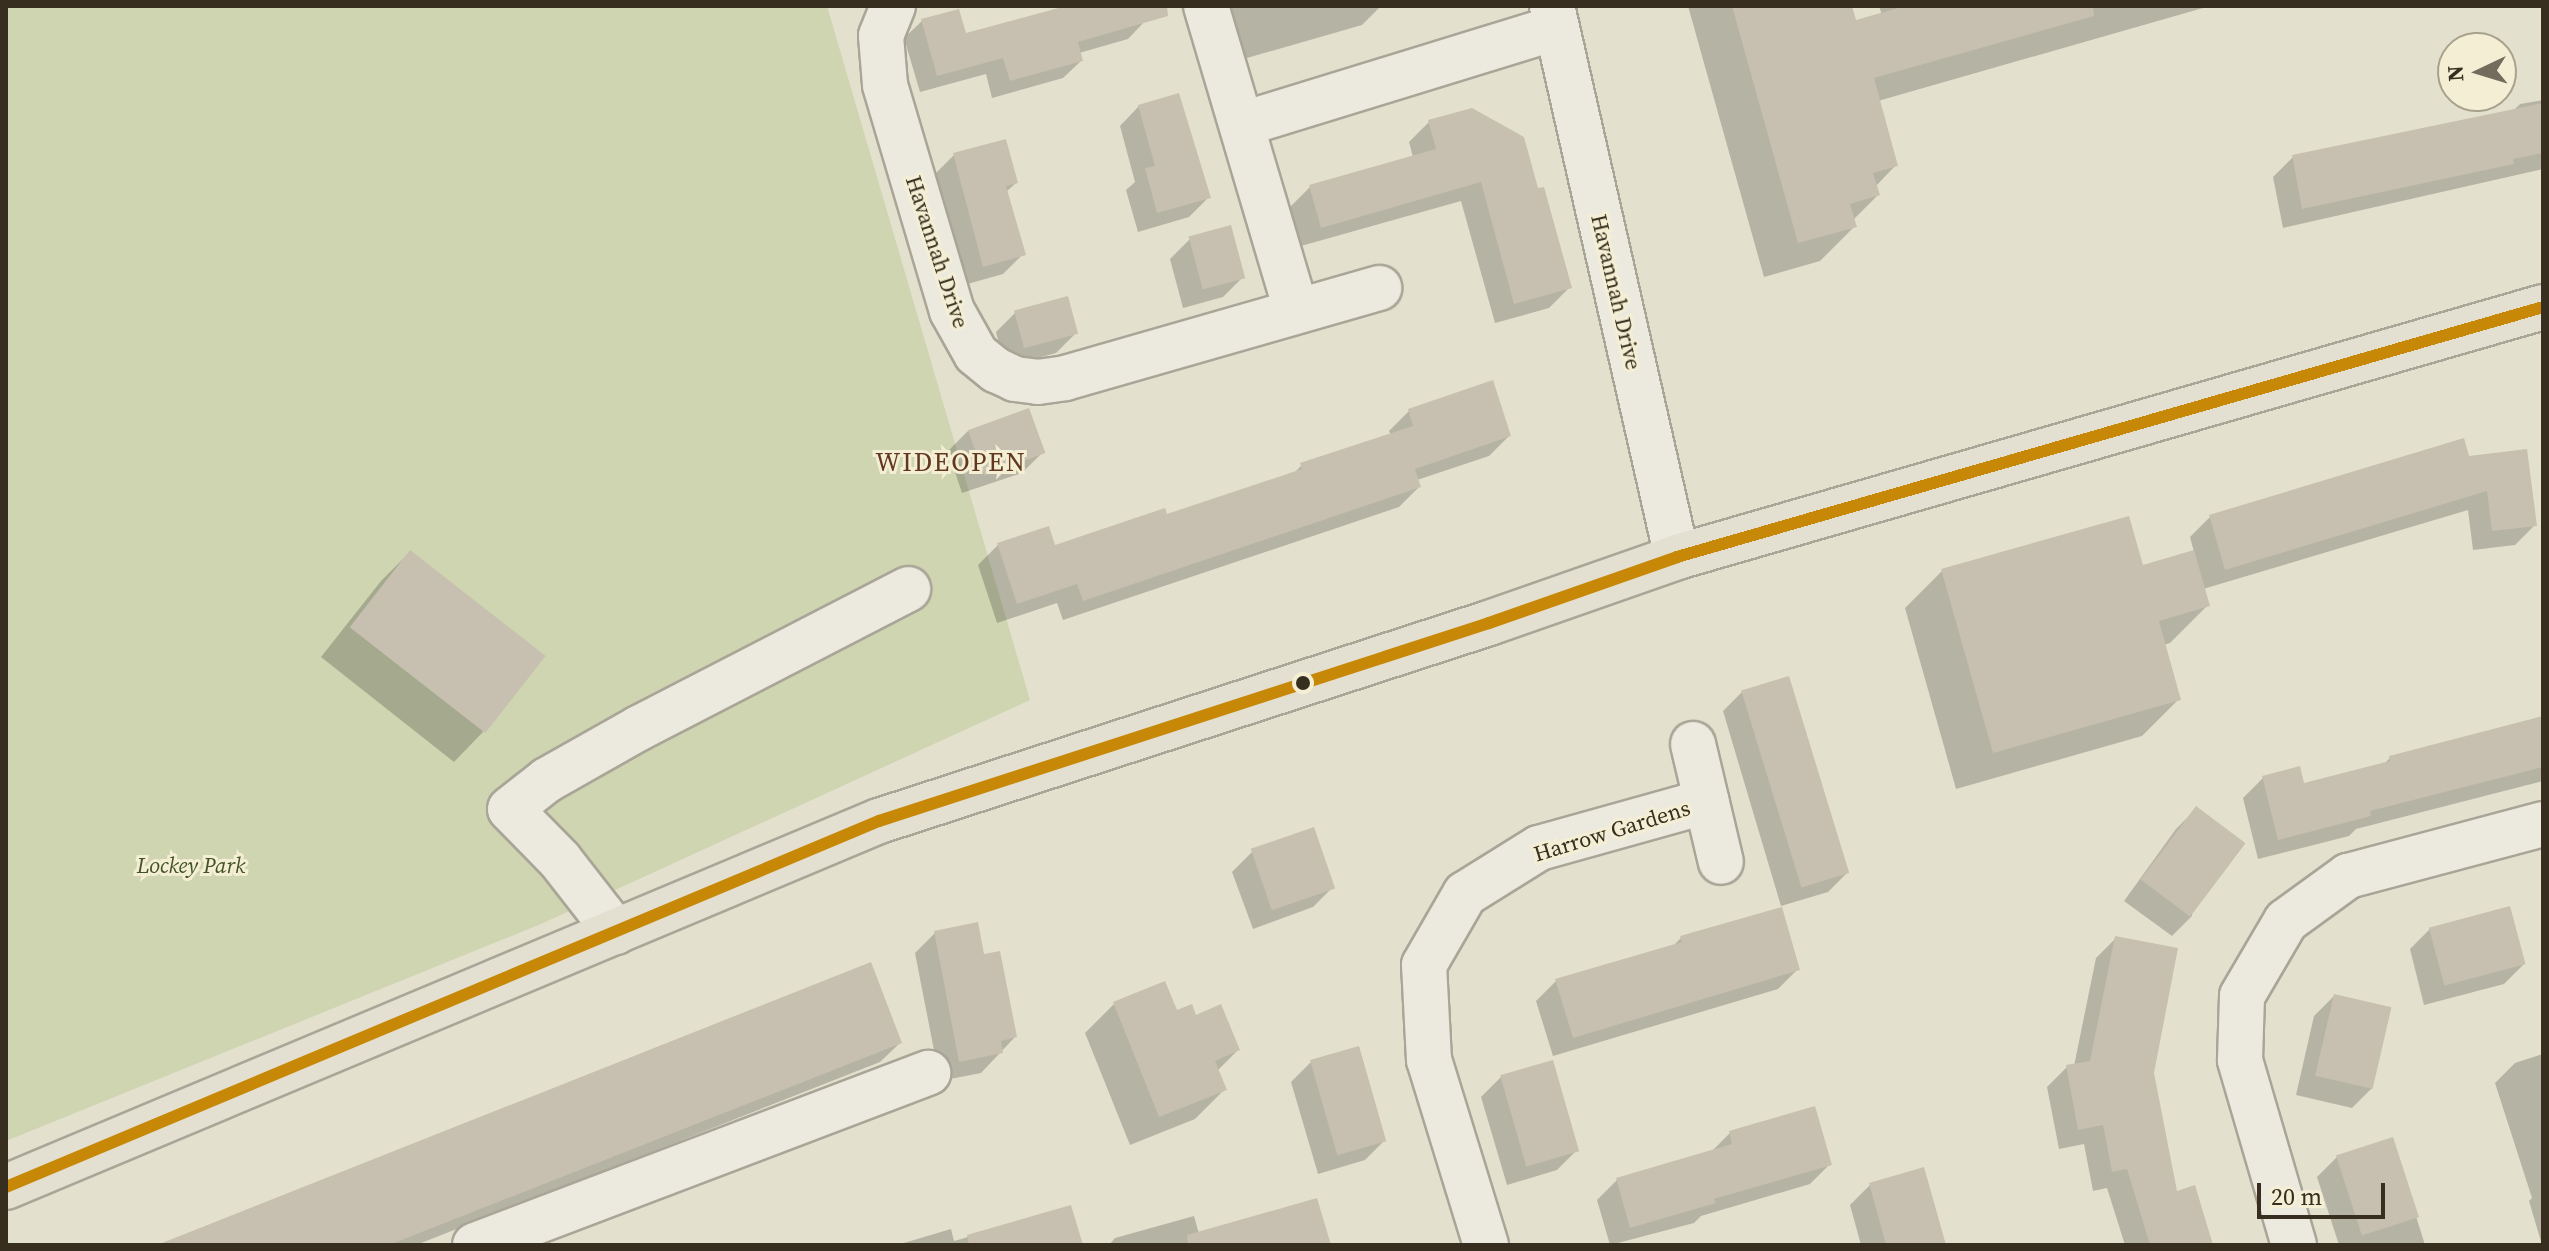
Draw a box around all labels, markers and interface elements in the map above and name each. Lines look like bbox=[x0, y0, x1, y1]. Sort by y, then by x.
north arrow bbox=[2437, 32, 2517, 112]
text: N bbox=[2440, 64, 2471, 83]
street label: Havannah Drive bbox=[900, 172, 974, 332]
street label: Havannah Drive bbox=[1585, 212, 1647, 372]
district label: WIDEOPEN bbox=[875, 447, 1027, 479]
unlabelled marker bbox=[1295, 675, 1311, 691]
street label: Harrow Gardens bbox=[1531, 795, 1693, 867]
park label: Lockey Park bbox=[137, 853, 245, 879]
scale bar bbox=[2261, 1167, 2389, 1217]
text: 20 m bbox=[2271, 1180, 2322, 1213]

